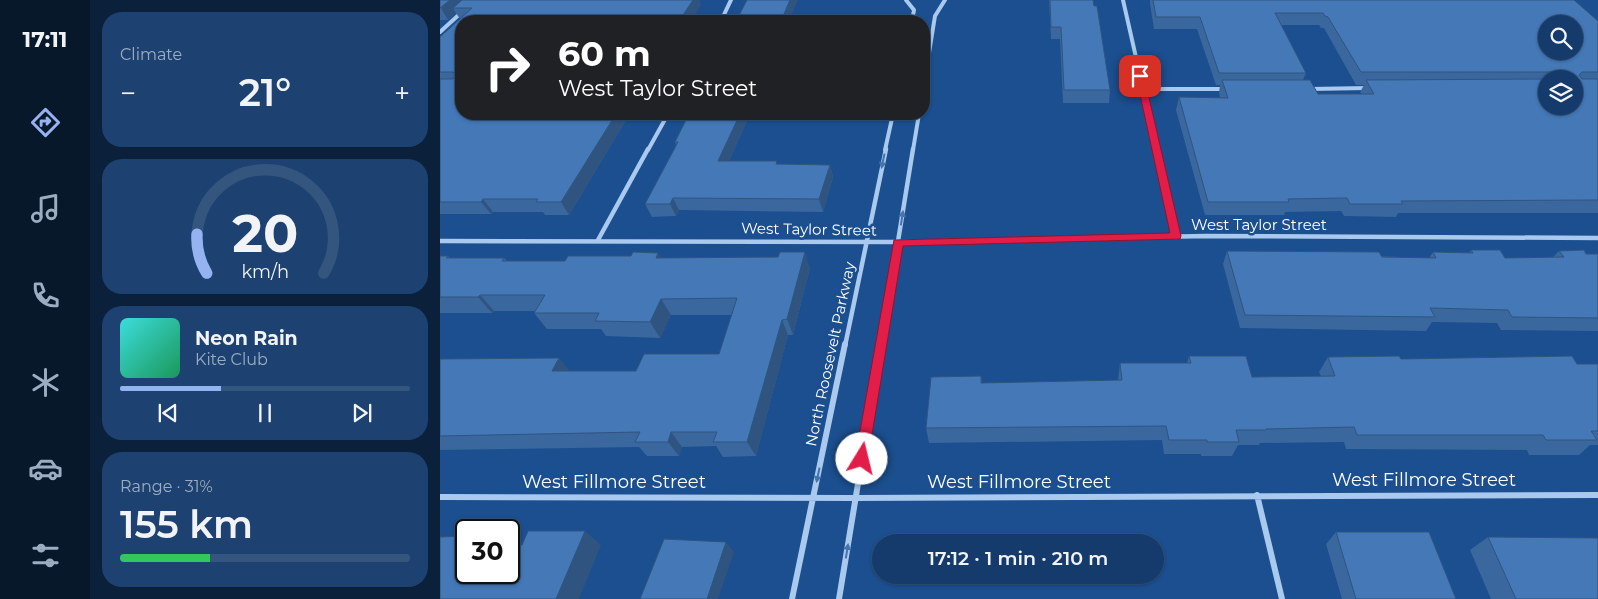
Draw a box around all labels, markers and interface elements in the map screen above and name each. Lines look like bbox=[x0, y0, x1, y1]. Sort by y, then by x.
map controls bbox=[1538, 15, 1583, 115]
button: search bbox=[1538, 15, 1583, 60]
text: 17:11 bbox=[23, 26, 67, 53]
text: 60 m bbox=[558, 32, 651, 75]
icon: right bbox=[475, 35, 540, 100]
text: Climate bbox=[120, 45, 182, 64]
pin bbox=[1119, 55, 1161, 97]
icon: arrive bbox=[1126, 62, 1154, 90]
text: 21° bbox=[239, 69, 291, 116]
button: layers bbox=[1538, 70, 1583, 115]
text: West Taylor Street bbox=[558, 75, 757, 102]
text: − bbox=[120, 76, 136, 110]
text: + bbox=[394, 76, 410, 110]
icon: directions bbox=[28, 105, 63, 140]
one-way arrow bbox=[878, 154, 886, 170]
icon: music bbox=[28, 191, 63, 226]
text: 20 bbox=[232, 202, 298, 265]
one-way arrow bbox=[898, 209, 906, 225]
street label: West Taylor Street bbox=[1191, 215, 1327, 234]
street label: West Taylor Street bbox=[741, 218, 877, 240]
street label: North Roosevelt Parkway bbox=[801, 259, 859, 448]
text: km/h bbox=[241, 261, 289, 282]
icon: phone bbox=[28, 278, 63, 313]
text: Neon Rain bbox=[195, 327, 298, 350]
text: Kite Club bbox=[195, 350, 268, 369]
icon: climate bbox=[28, 365, 63, 400]
icon: previous bbox=[154, 399, 182, 427]
icon: pause bbox=[251, 399, 279, 427]
icon: next bbox=[348, 399, 376, 427]
position arrow bbox=[835, 432, 887, 484]
icon: car bbox=[28, 451, 63, 486]
one-way arrow bbox=[814, 467, 822, 482]
street label: West Fillmore Street bbox=[1332, 469, 1516, 491]
street label: West Fillmore Street bbox=[522, 471, 706, 493]
street label: West Fillmore Street bbox=[927, 471, 1111, 493]
text: Range · 31% bbox=[120, 477, 213, 496]
text: 155 km bbox=[120, 501, 253, 548]
speed limit sign: 30 bbox=[455, 519, 520, 584]
icon: filters bbox=[28, 538, 63, 573]
one-way arrow bbox=[843, 543, 851, 559]
text: 17:12 · 1 min · 210 m bbox=[928, 547, 1108, 570]

